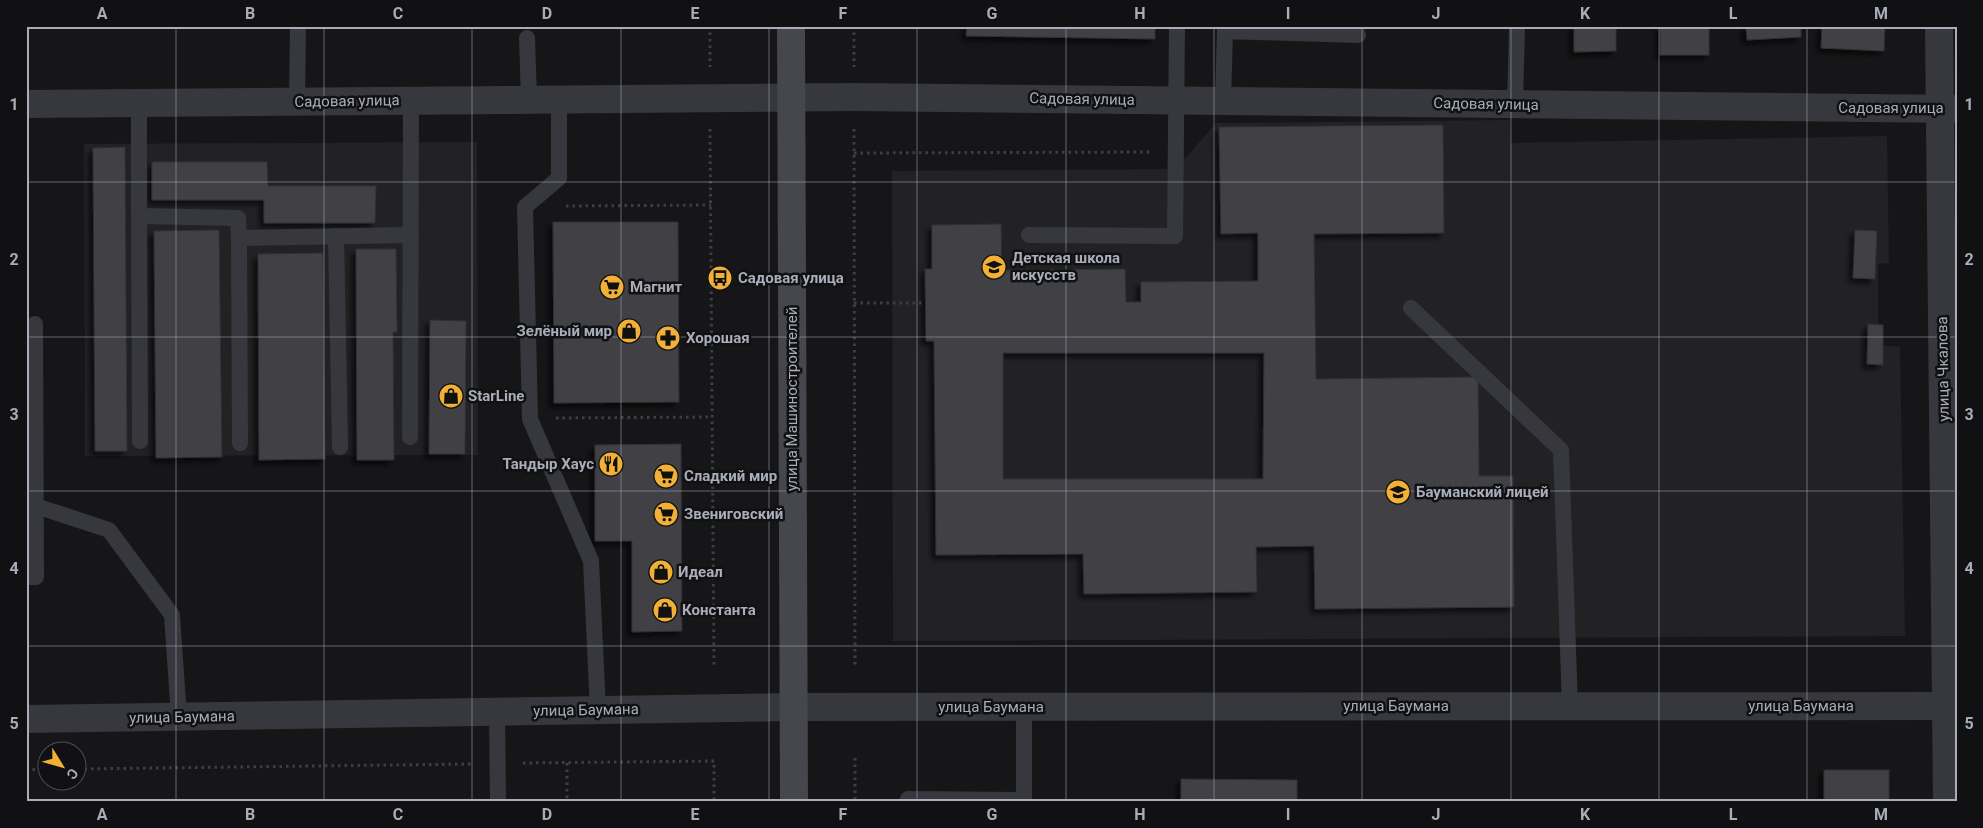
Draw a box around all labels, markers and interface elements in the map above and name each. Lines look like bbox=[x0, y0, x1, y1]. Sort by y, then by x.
text: A bbox=[97, 4, 108, 23]
text: B bbox=[245, 4, 255, 23]
text: C bbox=[393, 4, 403, 23]
text: D bbox=[542, 4, 552, 23]
text: E bbox=[691, 4, 700, 23]
text: F bbox=[839, 4, 848, 23]
text: G bbox=[987, 4, 998, 23]
text: H bbox=[1134, 4, 1146, 23]
text: I bbox=[1286, 4, 1290, 23]
text: J bbox=[1432, 4, 1440, 23]
text: K bbox=[1580, 4, 1591, 23]
text: L bbox=[1729, 4, 1738, 23]
text: M bbox=[1874, 4, 1888, 23]
street label: Садовая улица bbox=[1029, 89, 1135, 109]
street label: Садовая улица bbox=[294, 91, 400, 111]
street label: Садовая улица bbox=[1433, 94, 1539, 114]
text: 1 bbox=[9, 95, 19, 114]
text: 1 bbox=[1964, 95, 1974, 114]
street label: Садовая улица bbox=[1838, 99, 1944, 117]
place label: Детская школа искусств bbox=[1012, 249, 1120, 284]
text: 2 bbox=[9, 250, 19, 269]
text: 2 bbox=[1964, 250, 1974, 269]
school or university icon: Детская школа искусств bbox=[981, 254, 1007, 280]
bus stop icon: Садовая улица bbox=[707, 265, 733, 291]
place label: Садовая улица bbox=[738, 269, 844, 287]
supermarket icon: Магнит bbox=[599, 274, 625, 300]
place label: Магнит bbox=[630, 278, 682, 296]
street label: улица Машиностроителей bbox=[783, 307, 801, 491]
street label: улица Чкалова bbox=[1933, 316, 1953, 422]
shop icon: Зелёный мир bbox=[616, 318, 642, 344]
place label: Зелёный мир bbox=[517, 322, 612, 340]
pharmacy icon: Хорошая bbox=[655, 325, 681, 351]
place label: Хорошая bbox=[686, 329, 750, 347]
shop icon: StarLine bbox=[438, 383, 464, 409]
place label: StarLine bbox=[468, 387, 524, 405]
text: 3 bbox=[9, 405, 19, 424]
text: 3 bbox=[1964, 405, 1974, 424]
restaurant icon: Тандыр Хаус bbox=[598, 451, 624, 477]
place label: Тандыр Хаус bbox=[503, 455, 594, 473]
supermarket icon: Сладкий мир bbox=[653, 463, 679, 489]
place label: Сладкий мир bbox=[684, 467, 777, 485]
school or university icon: Бауманский лицей bbox=[1385, 479, 1411, 505]
place label: Бауманский лицей bbox=[1416, 483, 1548, 501]
supermarket icon: Звениговский bbox=[653, 501, 679, 527]
place label: Звениговский bbox=[684, 505, 783, 523]
text: 4 bbox=[9, 559, 19, 578]
shop icon: Идеал bbox=[648, 559, 674, 585]
text: 4 bbox=[1964, 559, 1974, 578]
place label: Идеал bbox=[678, 563, 723, 581]
shop icon: Константа bbox=[652, 597, 678, 623]
place label: Константа bbox=[682, 601, 756, 619]
street label: улица Баумана bbox=[1343, 697, 1449, 715]
street label: улица Баумана bbox=[1748, 697, 1854, 715]
street label: улица Баумана bbox=[938, 698, 1044, 716]
street label: улица Баумана bbox=[533, 700, 639, 720]
street label: улица Баумана bbox=[129, 707, 235, 727]
text: 5 bbox=[9, 714, 19, 733]
text: 5 bbox=[1964, 714, 1974, 733]
north arrow bbox=[38, 740, 88, 790]
text: С bbox=[63, 765, 82, 782]
text: A bbox=[97, 805, 108, 824]
text: B bbox=[245, 805, 255, 824]
text: C bbox=[393, 805, 403, 824]
text: D bbox=[542, 805, 552, 824]
text: E bbox=[691, 805, 700, 824]
text: F bbox=[839, 805, 848, 824]
text: G bbox=[987, 805, 998, 824]
text: H bbox=[1134, 805, 1146, 824]
text: I bbox=[1286, 805, 1290, 824]
text: J bbox=[1432, 805, 1440, 824]
text: K bbox=[1580, 805, 1591, 824]
text: L bbox=[1729, 805, 1738, 824]
text: M bbox=[1874, 805, 1888, 824]

